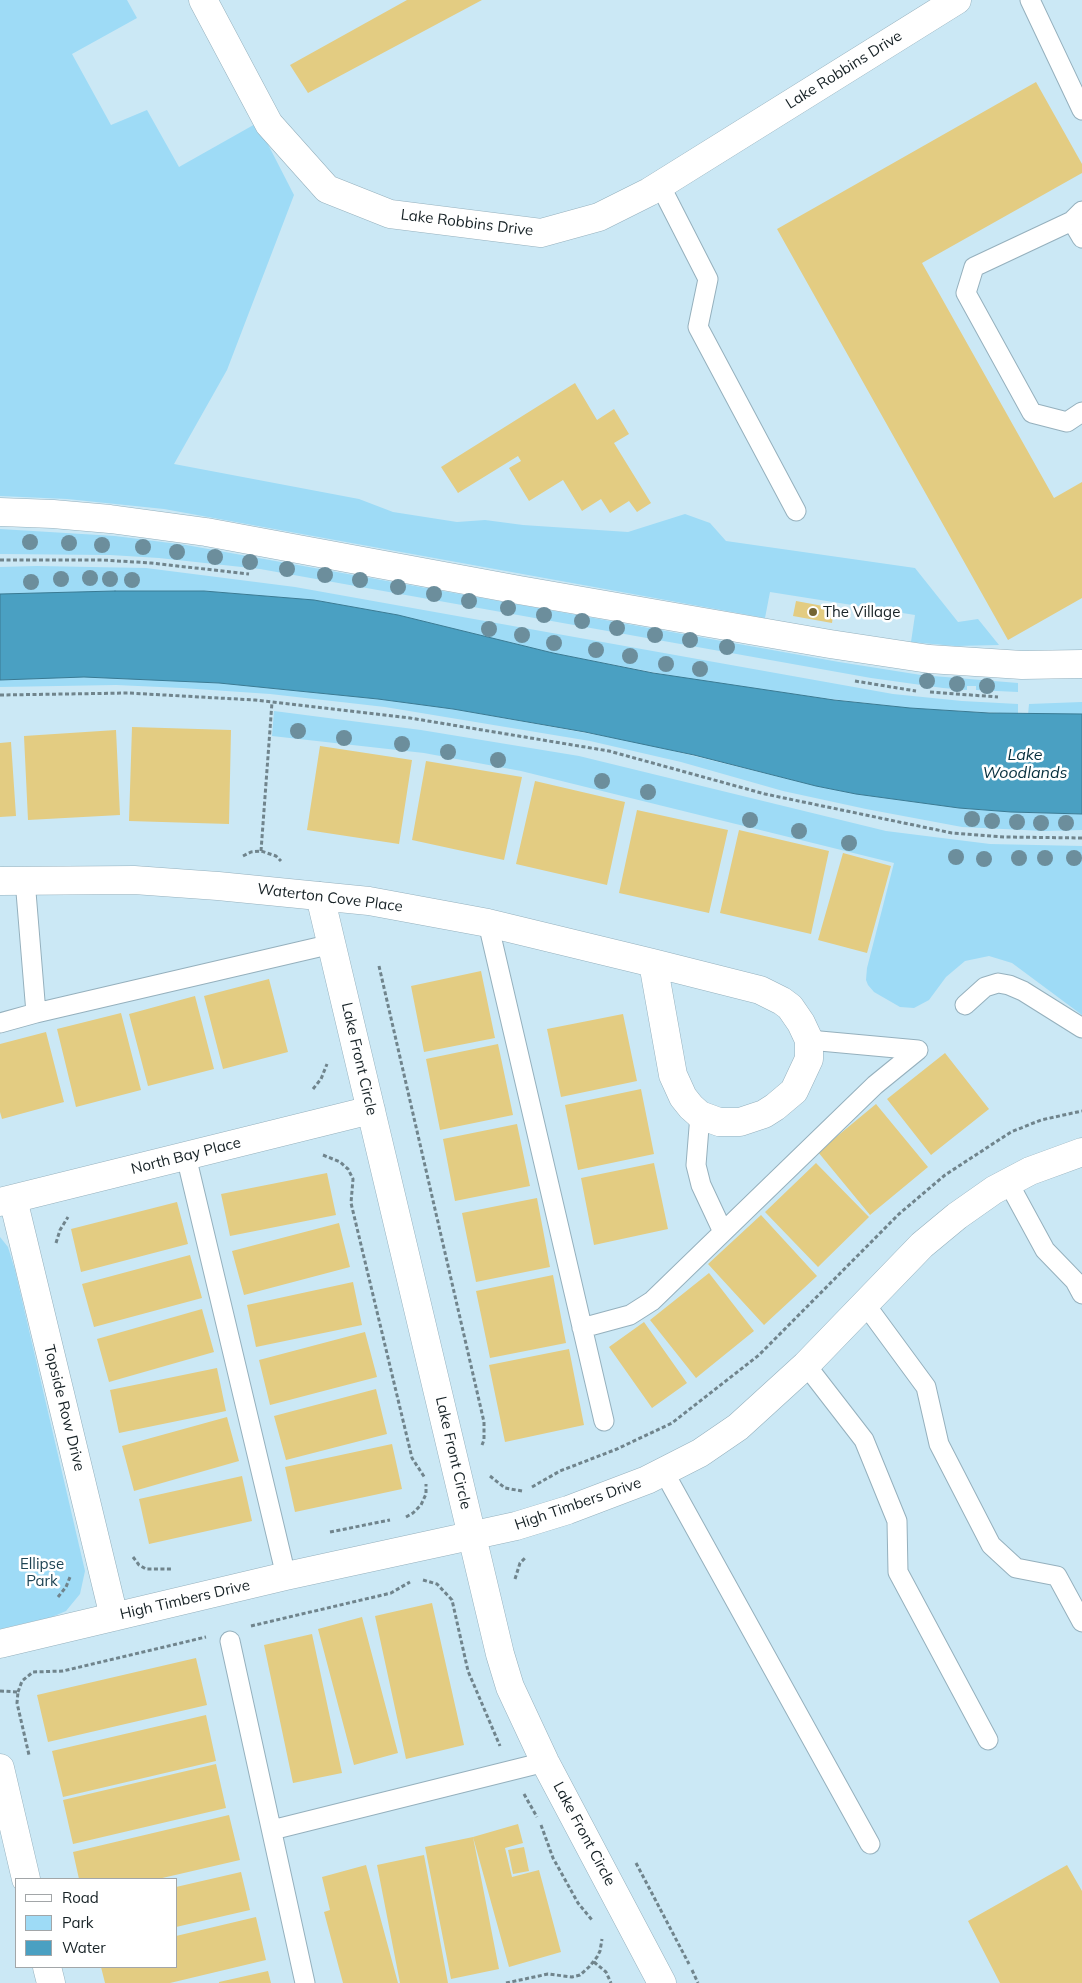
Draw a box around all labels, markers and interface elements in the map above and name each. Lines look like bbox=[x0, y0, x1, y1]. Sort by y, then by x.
street label: Lake Robbins Drive bbox=[783, 27, 905, 113]
street label: Lake Robbins Drive bbox=[400, 206, 534, 240]
place label: The Village bbox=[823, 603, 900, 621]
marker: The Village bbox=[807, 606, 819, 618]
water label: Lake Woodlands bbox=[982, 745, 1068, 783]
street label: Waterton Cove Place bbox=[256, 880, 404, 916]
street label: Lake Front Circle bbox=[337, 1001, 381, 1117]
street label: North Bay Place bbox=[129, 1134, 243, 1178]
street label: Topside Row Drive bbox=[40, 1343, 88, 1473]
street label: Lake Front Circle bbox=[431, 1395, 475, 1511]
street label: High Timbers Drive bbox=[512, 1474, 644, 1534]
park label: Ellipse Park bbox=[20, 1555, 64, 1590]
street label: High Timbers Drive bbox=[118, 1576, 252, 1624]
street label: Lake Front Circle bbox=[549, 1779, 619, 1889]
legend bbox=[15, 1878, 178, 1968]
text: Road bbox=[62, 1888, 99, 1907]
text: Park bbox=[62, 1913, 94, 1932]
text: Water bbox=[62, 1938, 106, 1957]

